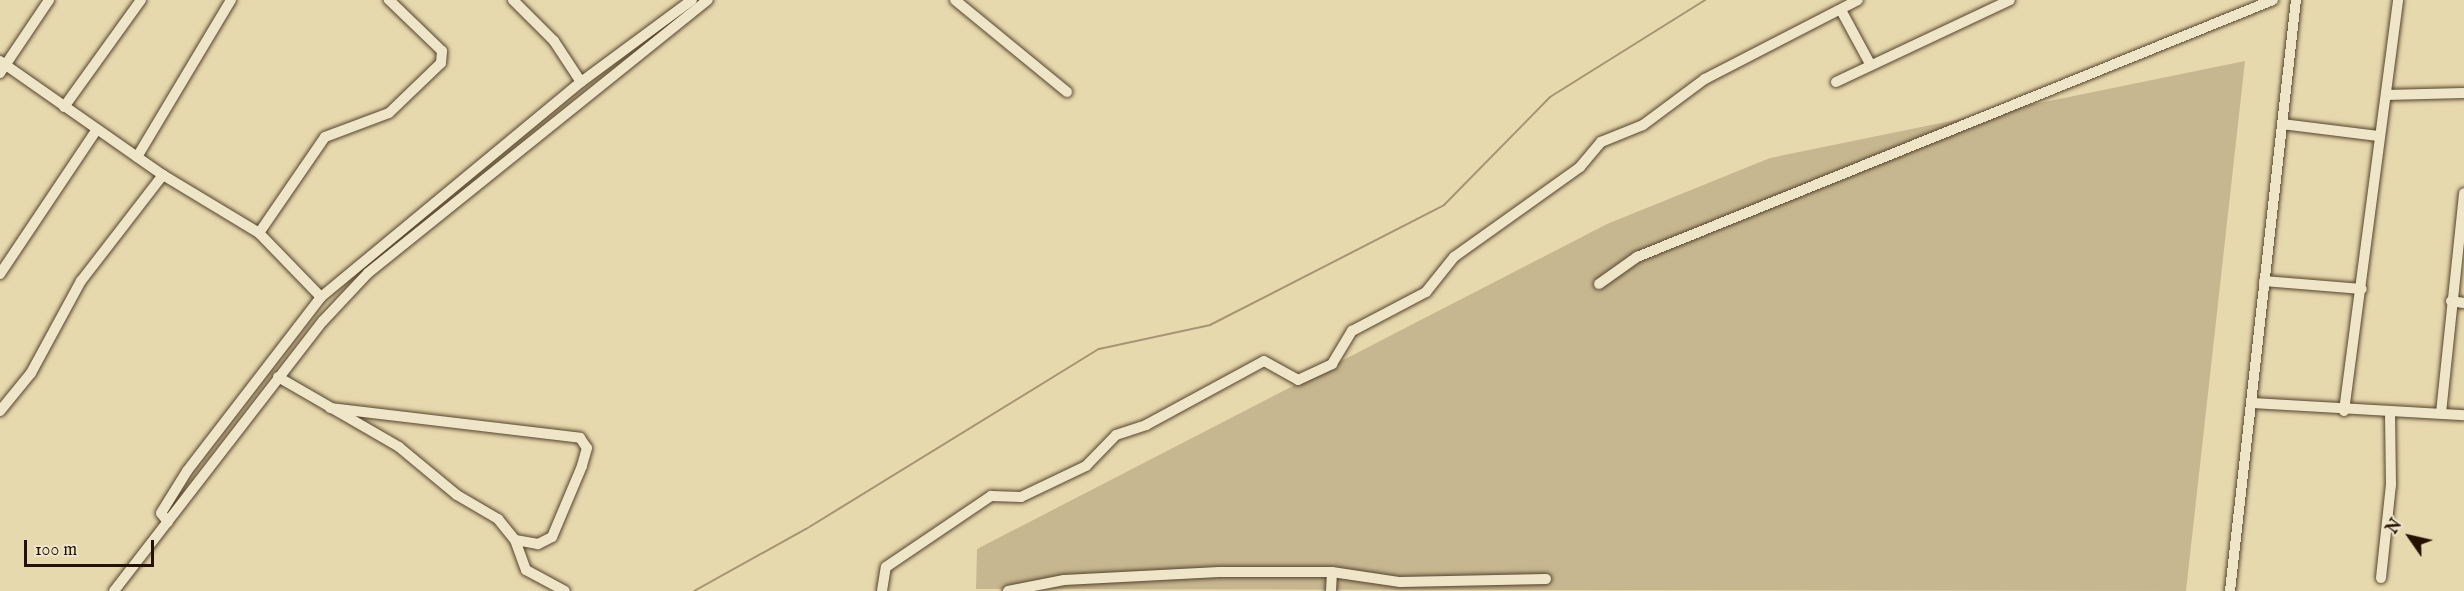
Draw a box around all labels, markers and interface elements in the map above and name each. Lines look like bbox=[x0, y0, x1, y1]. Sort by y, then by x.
north arrow bbox=[2380, 507, 2440, 567]
text: N bbox=[2383, 516, 2407, 538]
scale bar bbox=[27, 528, 158, 566]
text: 100 m bbox=[35, 539, 77, 562]

